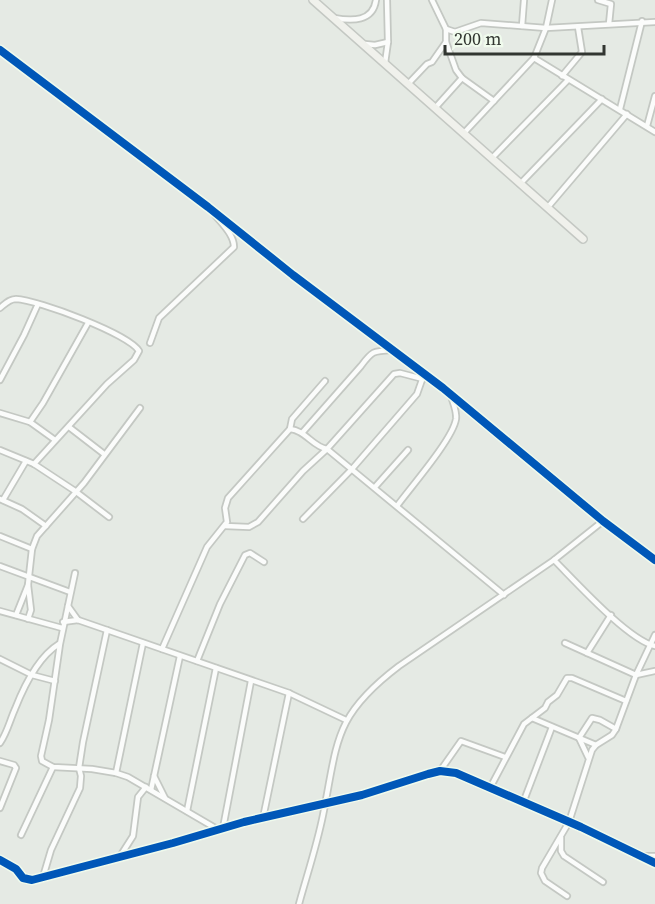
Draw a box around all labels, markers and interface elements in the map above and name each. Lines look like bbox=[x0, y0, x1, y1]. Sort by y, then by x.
scale bar bbox=[445, 18, 604, 56]
text: 200 m bbox=[454, 26, 501, 51]

